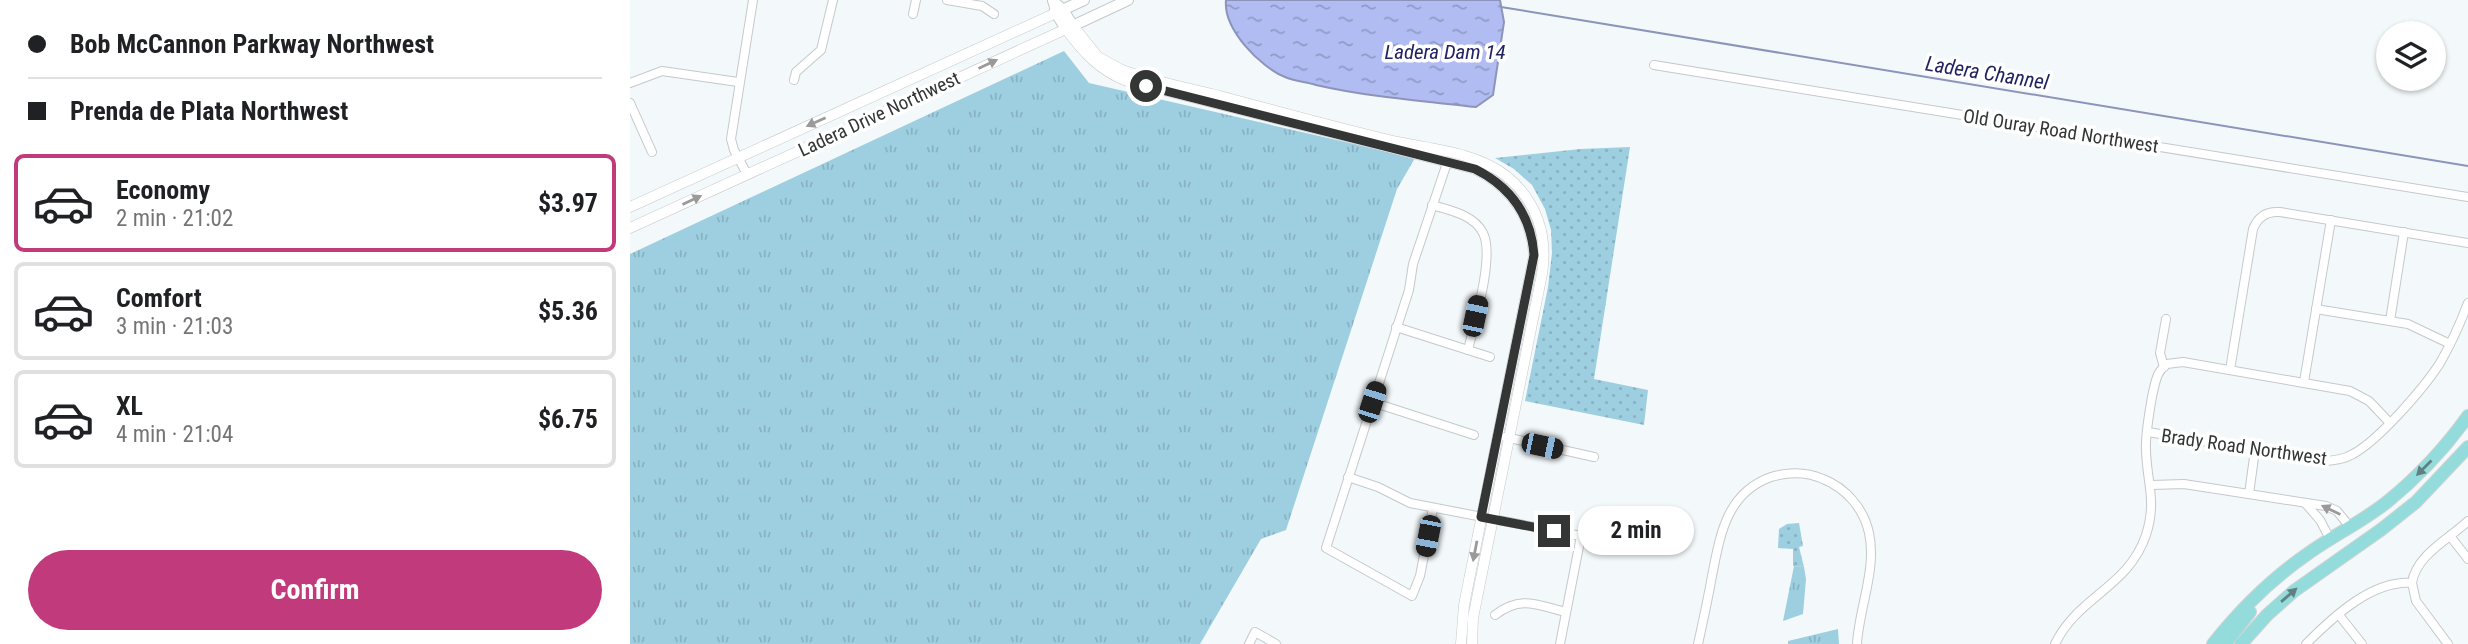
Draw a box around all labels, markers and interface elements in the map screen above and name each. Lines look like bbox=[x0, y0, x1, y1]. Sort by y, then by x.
map controls bbox=[2376, 21, 2446, 91]
button: layers bbox=[2376, 21, 2446, 91]
text: Bob McCannon Parkway Northwest bbox=[70, 29, 434, 59]
water label: Ladera Dam 14 bbox=[1384, 40, 1506, 64]
water label: Ladera Channel bbox=[1924, 51, 2051, 95]
one-way arrow bbox=[978, 59, 998, 70]
street label: Ladera Drive Northwest bbox=[795, 66, 963, 162]
route start bbox=[1130, 70, 1162, 102]
text: Prenda de Plata Northwest bbox=[70, 96, 348, 126]
street label: Old Ouray Road Northwest bbox=[1962, 104, 2160, 158]
one-way arrow bbox=[806, 116, 826, 128]
icon: car bbox=[32, 172, 95, 235]
text: Economy bbox=[116, 175, 210, 205]
text: $3.97 bbox=[538, 188, 598, 218]
one-way arrow bbox=[682, 194, 702, 206]
text: 2 min · 21:02 bbox=[116, 205, 233, 232]
icon: car bbox=[32, 280, 95, 343]
text: Comfort bbox=[116, 283, 202, 313]
car bbox=[1461, 293, 1490, 339]
text: $5.36 bbox=[538, 296, 598, 326]
text: 3 min · 21:03 bbox=[116, 313, 233, 340]
car bbox=[1356, 379, 1389, 425]
icon: car bbox=[32, 388, 95, 451]
text: XL bbox=[116, 391, 143, 421]
text: $6.75 bbox=[538, 404, 598, 434]
text: 4 min · 21:04 bbox=[116, 421, 233, 448]
street label: Brady Road Northwest bbox=[2160, 424, 2328, 470]
car bbox=[1520, 431, 1565, 461]
one-way arrow bbox=[2416, 460, 2433, 476]
one-way arrow bbox=[2321, 504, 2341, 516]
callout: 2 min bbox=[1578, 506, 1694, 556]
car bbox=[1414, 513, 1443, 559]
route end bbox=[1538, 515, 1570, 547]
text: 2 min bbox=[1610, 517, 1662, 544]
one-way arrow bbox=[1469, 540, 1480, 562]
button: Confirm bbox=[28, 550, 602, 630]
one-way arrow bbox=[2280, 588, 2297, 603]

